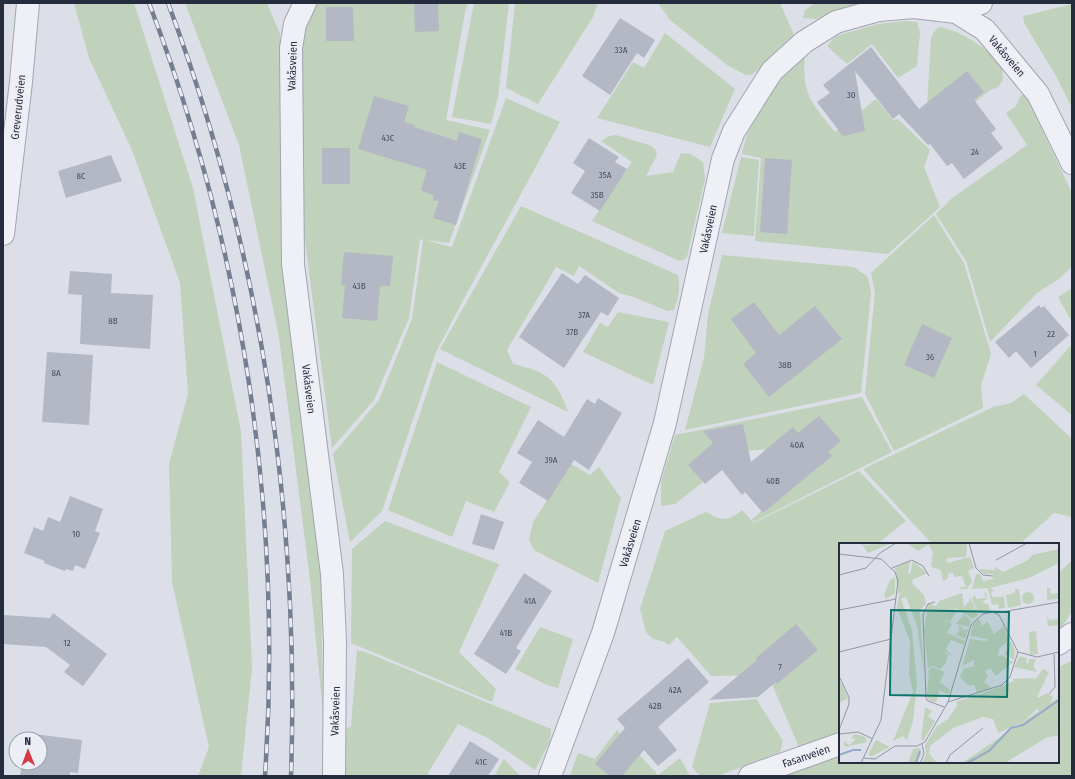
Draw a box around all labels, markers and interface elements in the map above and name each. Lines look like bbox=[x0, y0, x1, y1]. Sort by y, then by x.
street label: Vakåsveien bbox=[986, 33, 1028, 80]
street label: Vakåsveien bbox=[285, 41, 300, 91]
house number: 33A bbox=[615, 45, 628, 55]
street label: Greverudveien bbox=[9, 74, 28, 140]
house number: 30 bbox=[847, 90, 856, 100]
house number: 43C bbox=[382, 133, 395, 143]
house number: 24 bbox=[971, 147, 980, 157]
house number: 43E bbox=[454, 161, 466, 171]
house number: 35A bbox=[599, 170, 612, 180]
house number: 8C bbox=[76, 171, 86, 181]
house number: 35B bbox=[590, 190, 604, 200]
street label: Vakåsveien bbox=[697, 203, 720, 255]
house number: 43B bbox=[352, 281, 366, 291]
house number: 37A bbox=[578, 310, 590, 320]
house number: 8B bbox=[108, 316, 118, 326]
house number: 37B bbox=[566, 327, 578, 337]
house number: 22 bbox=[1047, 329, 1055, 339]
house number: 1 bbox=[1033, 349, 1037, 359]
house number: 36 bbox=[926, 352, 935, 362]
house number: 38B bbox=[778, 360, 792, 370]
street label: Vakåsveien bbox=[299, 364, 318, 414]
house number: 8A bbox=[51, 368, 61, 378]
house number: 40A bbox=[790, 440, 804, 450]
house number: 39A bbox=[545, 455, 558, 465]
house number: 40B bbox=[766, 476, 780, 486]
street label: Vakåsveien bbox=[617, 518, 644, 569]
house number: 10 bbox=[72, 529, 80, 539]
inset map bbox=[839, 543, 1059, 763]
house number: 41A bbox=[524, 596, 536, 606]
house number: 41B bbox=[500, 628, 512, 638]
house number: 12 bbox=[63, 638, 71, 648]
house number: 7 bbox=[778, 662, 782, 672]
house number: 42A bbox=[669, 685, 682, 695]
street label: Vakåsveien bbox=[328, 686, 343, 736]
house number: 42B bbox=[648, 701, 662, 711]
north arrow bbox=[8, 731, 48, 771]
text: N bbox=[24, 735, 31, 748]
street label: Fasanveien bbox=[781, 742, 832, 771]
house number: 41C bbox=[475, 757, 487, 767]

